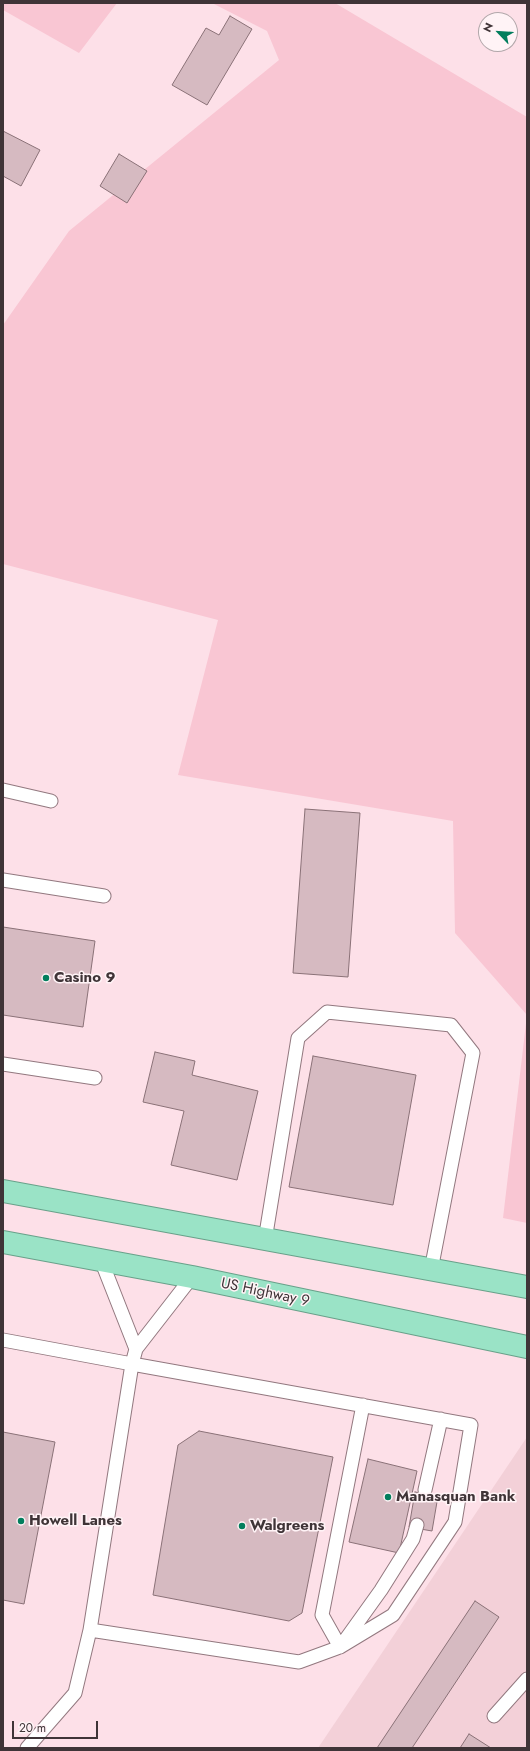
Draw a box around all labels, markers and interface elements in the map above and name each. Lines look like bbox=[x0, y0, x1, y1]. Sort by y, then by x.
north arrow bbox=[478, 12, 518, 52]
text: N bbox=[479, 20, 497, 35]
place label: Casino 9 bbox=[54, 969, 116, 987]
marker: Casino 9 bbox=[41, 973, 51, 983]
street label: US Highway 9 bbox=[219, 1275, 311, 1311]
place label: Manasquan Bank bbox=[396, 1488, 515, 1506]
marker: Manasquan Bank bbox=[383, 1492, 393, 1502]
place label: Howell Lanes bbox=[29, 1512, 122, 1530]
marker: Howell Lanes bbox=[16, 1516, 26, 1526]
place label: Walgreens bbox=[250, 1517, 324, 1535]
marker: Walgreens bbox=[237, 1521, 247, 1531]
scale bar bbox=[14, 1713, 100, 1739]
text: 20 m bbox=[19, 1719, 46, 1737]

